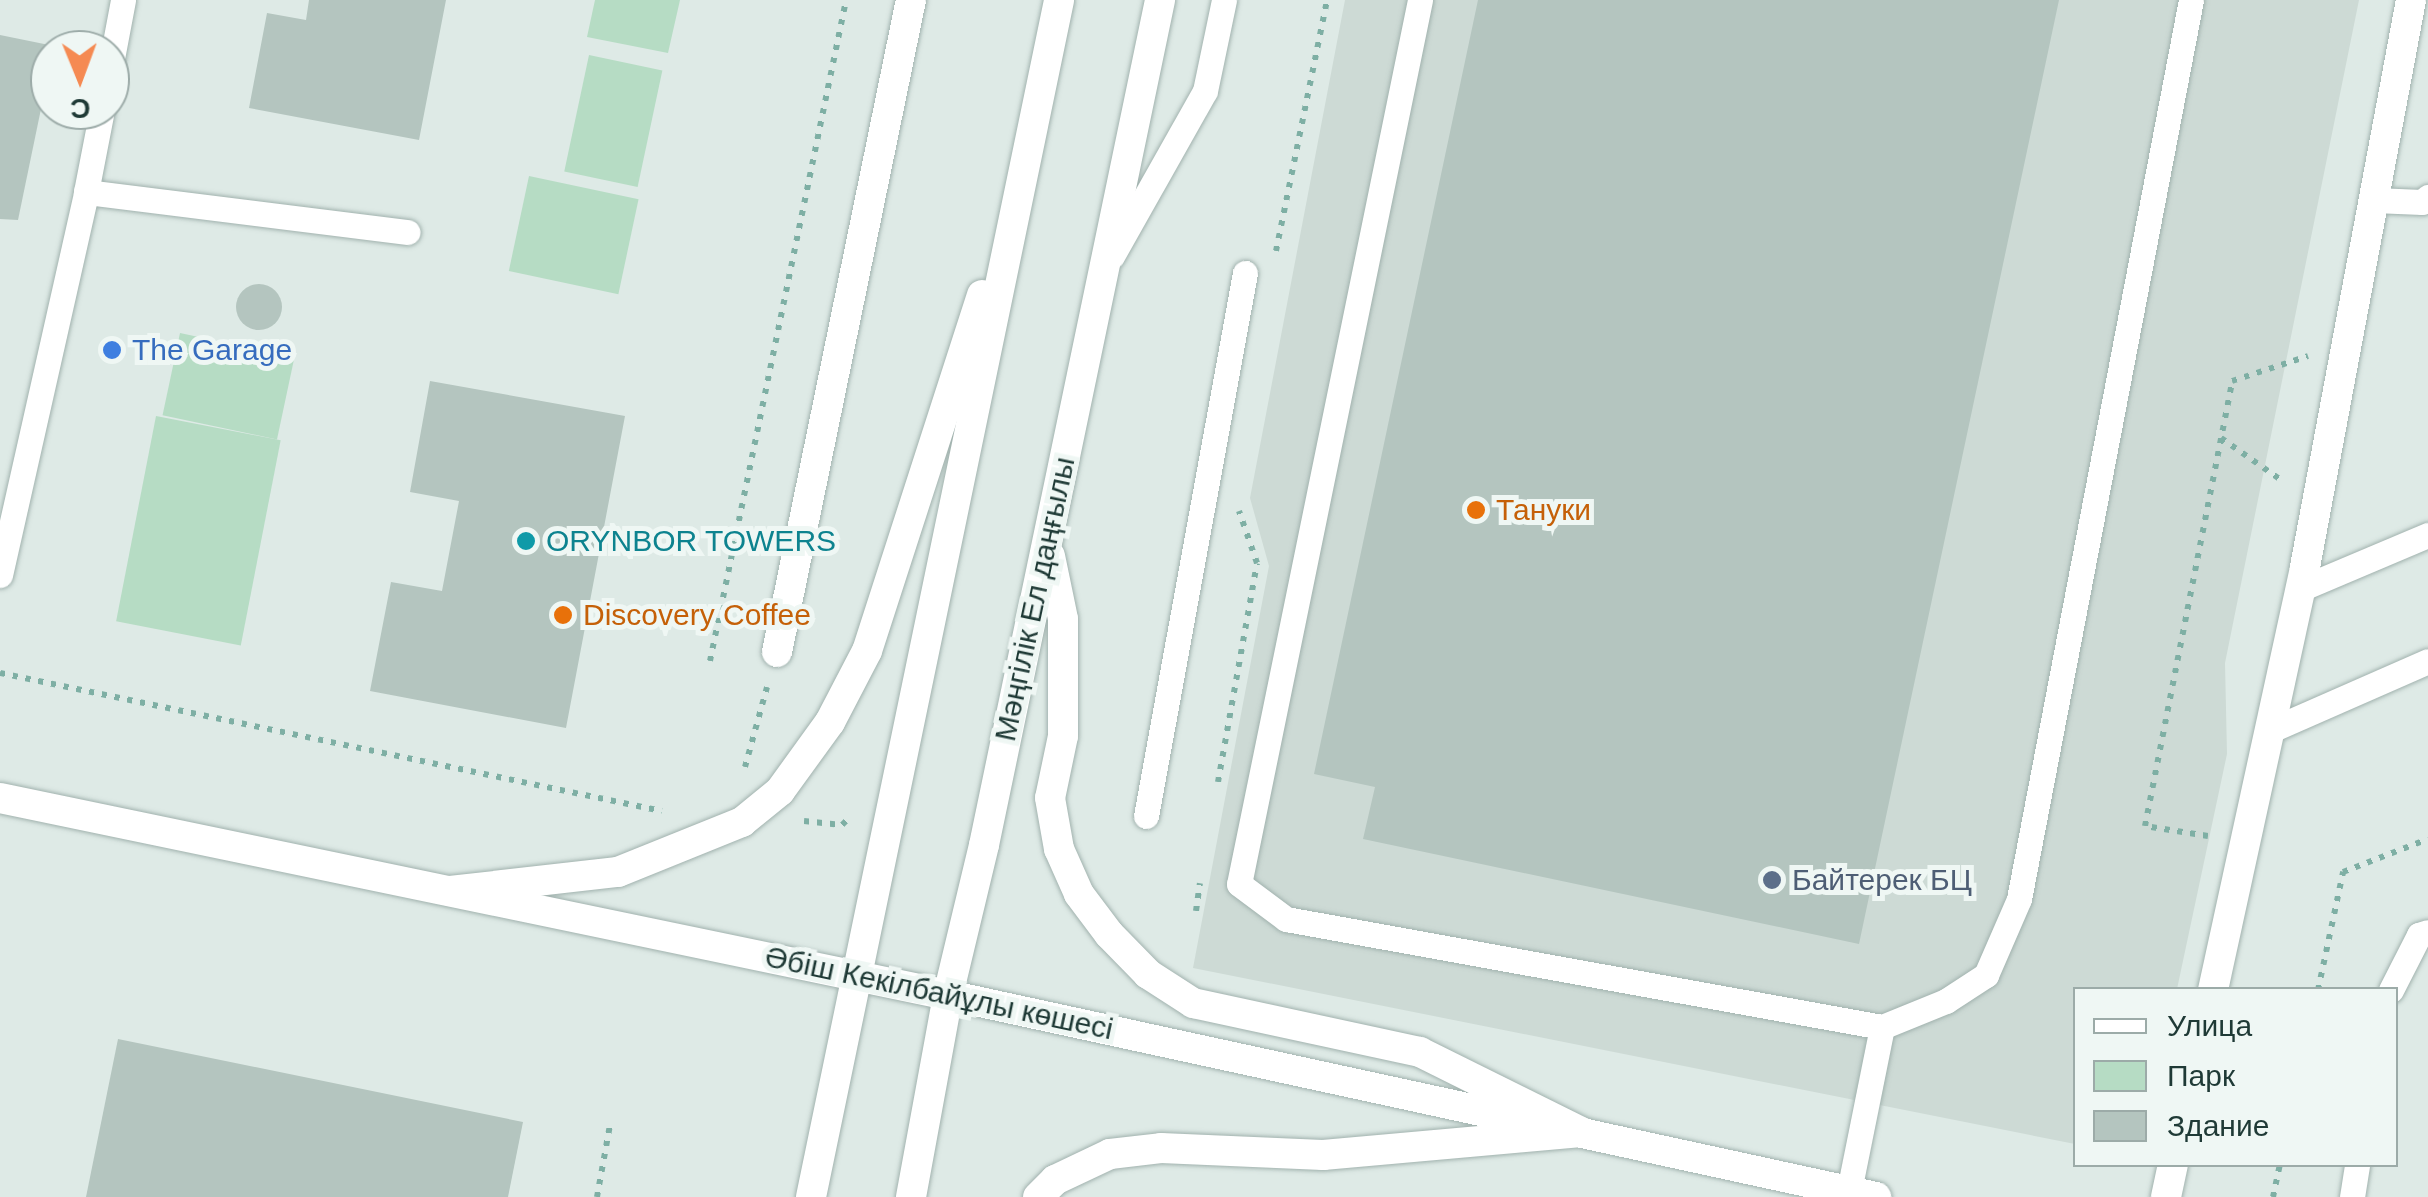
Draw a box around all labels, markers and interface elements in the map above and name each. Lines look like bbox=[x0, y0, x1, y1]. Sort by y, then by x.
north arrow bbox=[30, 30, 130, 130]
text: С bbox=[70, 93, 91, 124]
place label: The Garage bbox=[132, 332, 292, 368]
marker: The Garage bbox=[101, 339, 123, 361]
street label: Мәңгілік Ел даңғылы bbox=[987, 454, 1083, 744]
place label: Тануки bbox=[1496, 492, 1591, 528]
marker: Тануки bbox=[1465, 499, 1487, 521]
place label: ORYNBOR TOWERS bbox=[546, 523, 837, 559]
marker: ORYNBOR TOWERS bbox=[515, 530, 537, 552]
place label: Discovery Coffee bbox=[583, 597, 811, 633]
marker: Discovery Coffee bbox=[552, 604, 574, 626]
place label: Байтерек БЦ bbox=[1792, 862, 1972, 898]
marker: Байтерек БЦ bbox=[1761, 869, 1783, 891]
street label: Әбіш Кекілбайұлы көшесі bbox=[762, 939, 1116, 1047]
legend bbox=[2073, 987, 2398, 1167]
text: Улица bbox=[2167, 1009, 2252, 1042]
text: Парк bbox=[2167, 1059, 2235, 1092]
text: Здание bbox=[2167, 1109, 2269, 1142]

